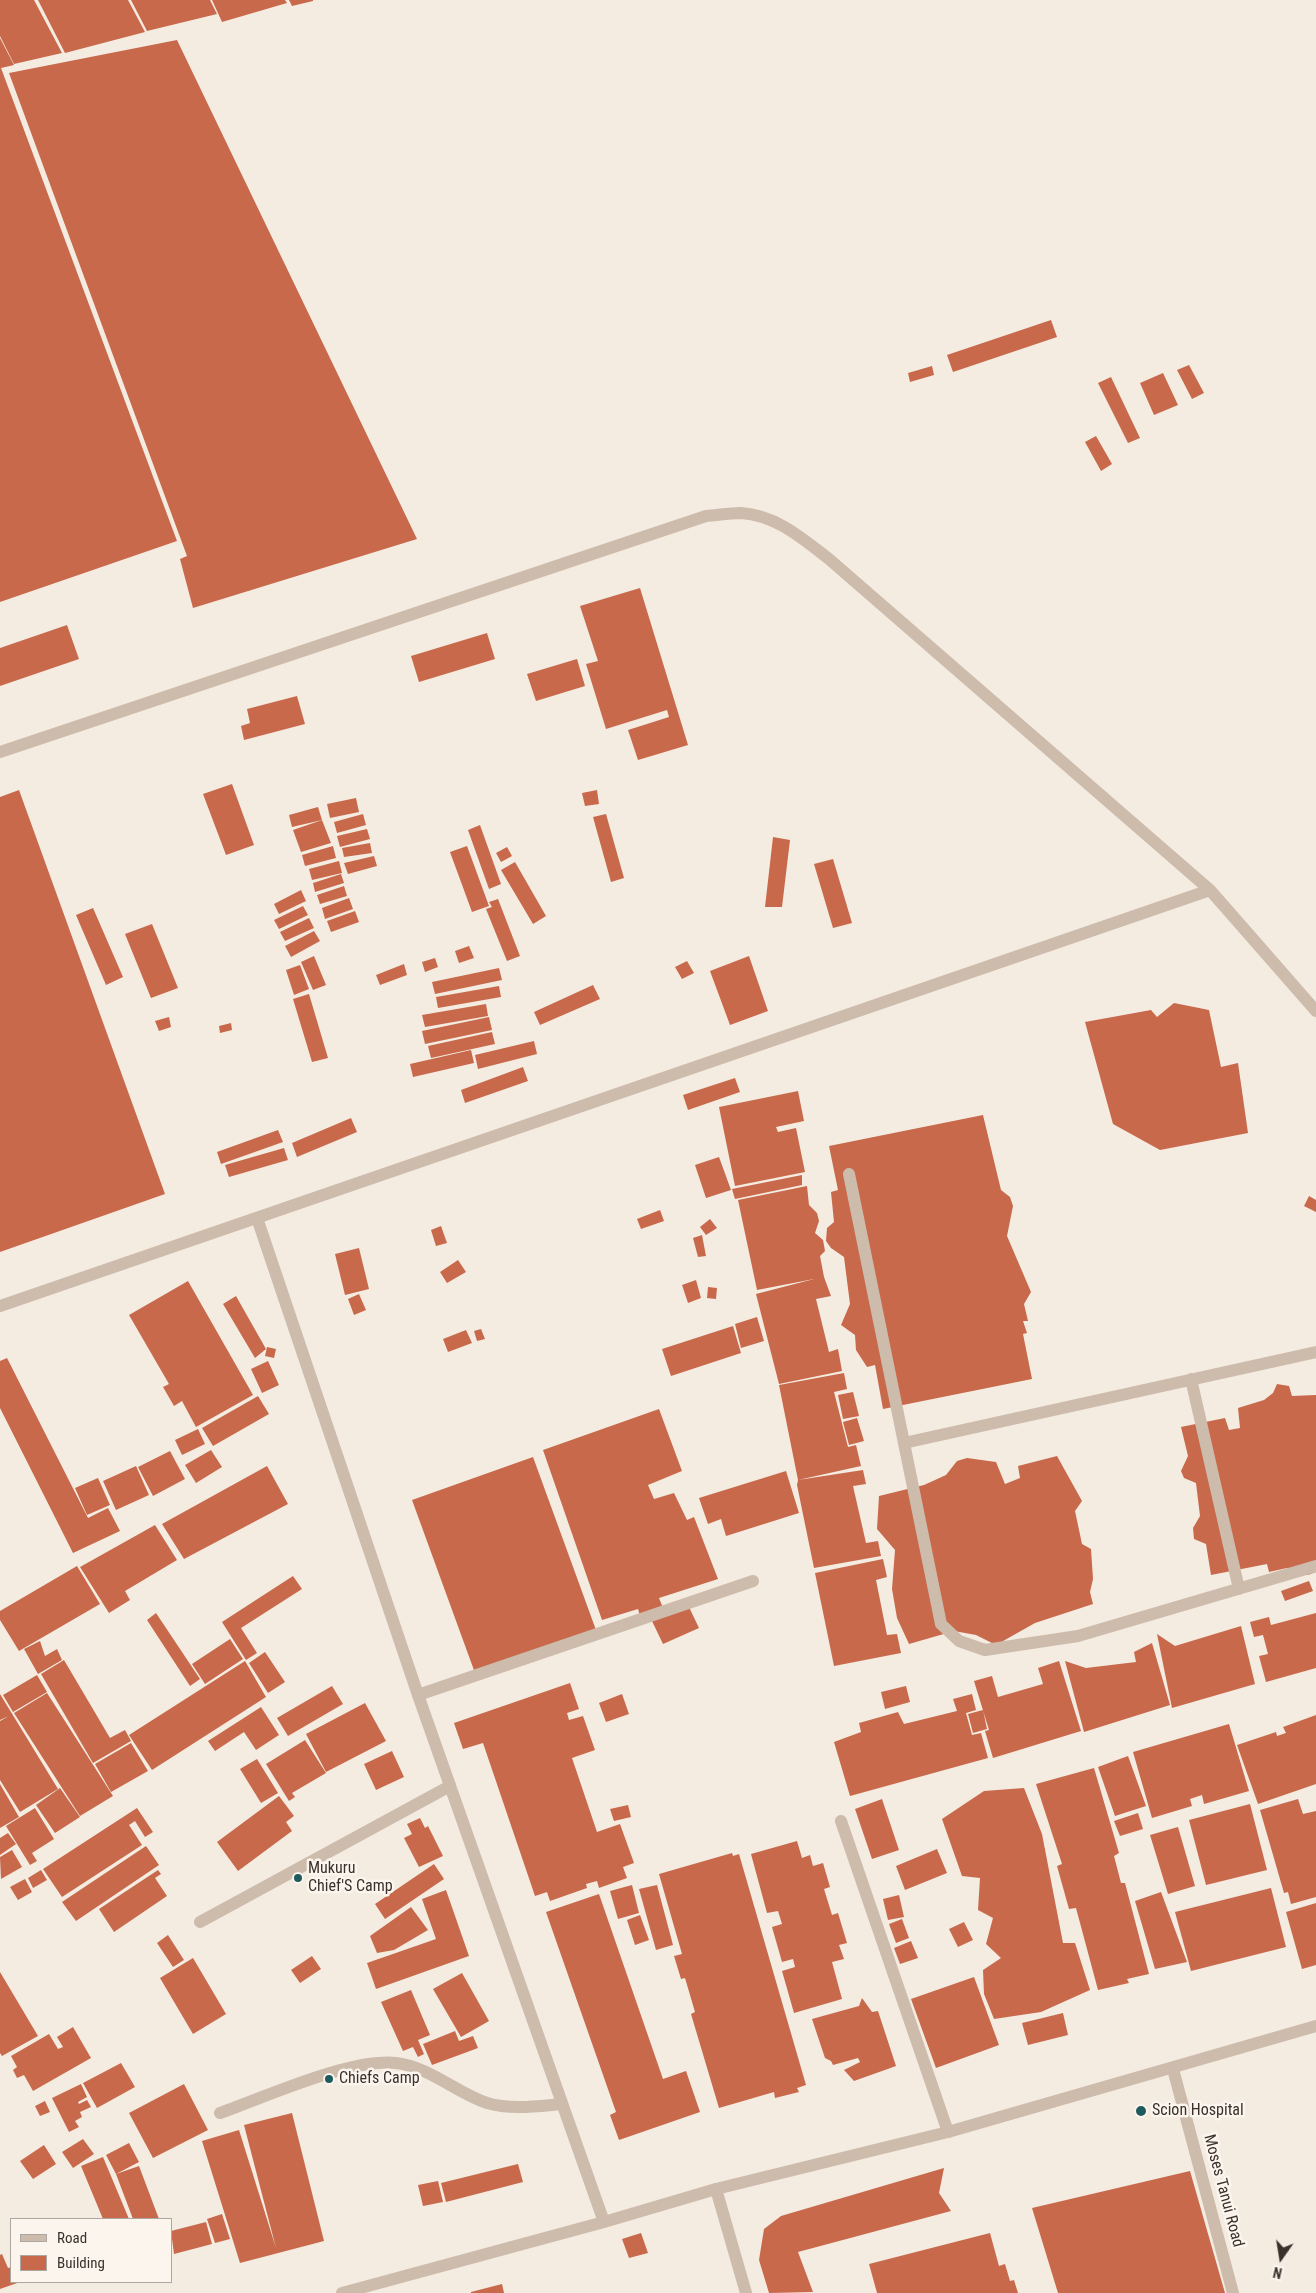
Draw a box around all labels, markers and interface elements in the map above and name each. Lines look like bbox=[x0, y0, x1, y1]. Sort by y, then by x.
place label: Mukuru Chief'S Camp bbox=[308, 1859, 393, 1897]
marker: Mukuru Chief'S Camp bbox=[292, 1872, 304, 1884]
place label: Chiefs Camp bbox=[339, 2069, 420, 2089]
marker: Chiefs Camp bbox=[323, 2073, 335, 2085]
place label: Scion Hospital bbox=[1152, 2101, 1244, 2121]
marker: Scion Hospital bbox=[1134, 2104, 1148, 2118]
street label: Moses Tanui Road bbox=[1199, 2133, 1247, 2249]
legend bbox=[10, 2218, 172, 2283]
text: Road bbox=[57, 2229, 87, 2247]
north arrow bbox=[1256, 2233, 1306, 2283]
text: Building bbox=[57, 2254, 105, 2272]
text: N bbox=[1272, 2264, 1284, 2281]

